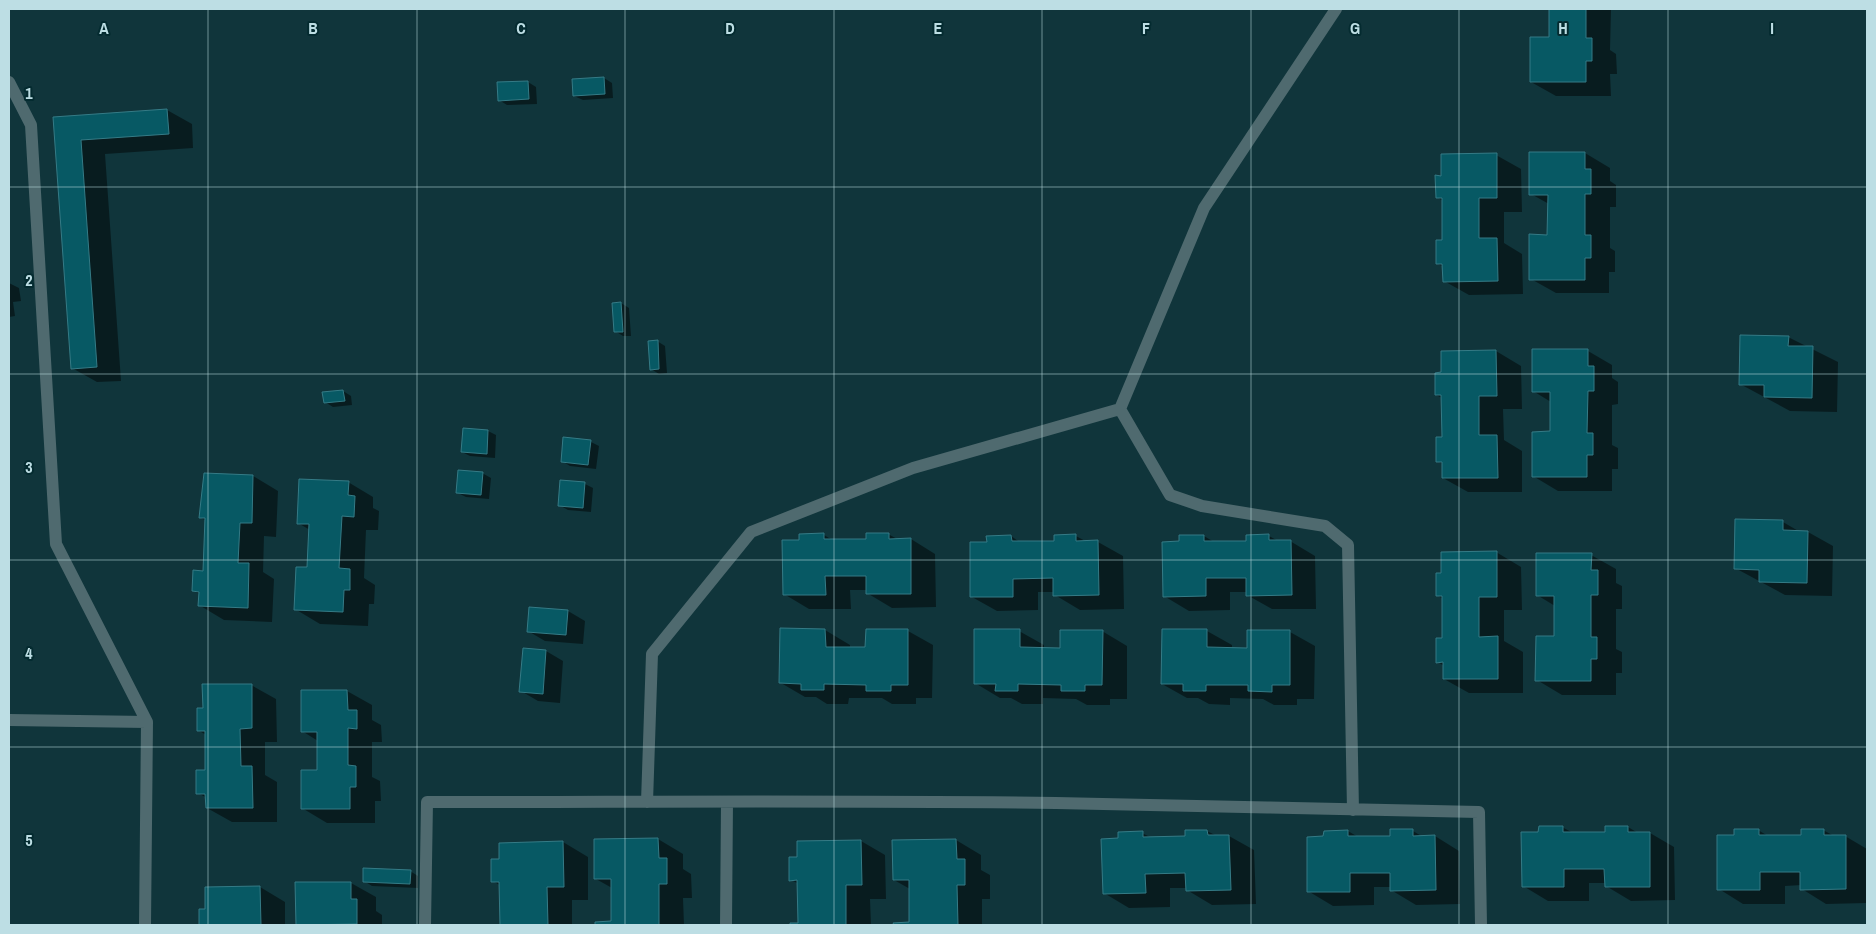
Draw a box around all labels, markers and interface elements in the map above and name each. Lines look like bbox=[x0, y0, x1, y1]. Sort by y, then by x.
text: A bbox=[99, 17, 109, 39]
text: B bbox=[308, 17, 318, 39]
text: C bbox=[516, 17, 526, 39]
text: D bbox=[725, 17, 735, 39]
text: E bbox=[934, 17, 943, 39]
text: F bbox=[1142, 17, 1150, 39]
text: G bbox=[1350, 17, 1360, 39]
text: H bbox=[1558, 17, 1568, 39]
text: I bbox=[1770, 17, 1774, 39]
text: 1 bbox=[25, 82, 33, 104]
text: 2 bbox=[25, 269, 33, 291]
text: 3 bbox=[25, 456, 33, 478]
text: 4 bbox=[25, 642, 33, 664]
text: 5 bbox=[25, 829, 33, 851]

